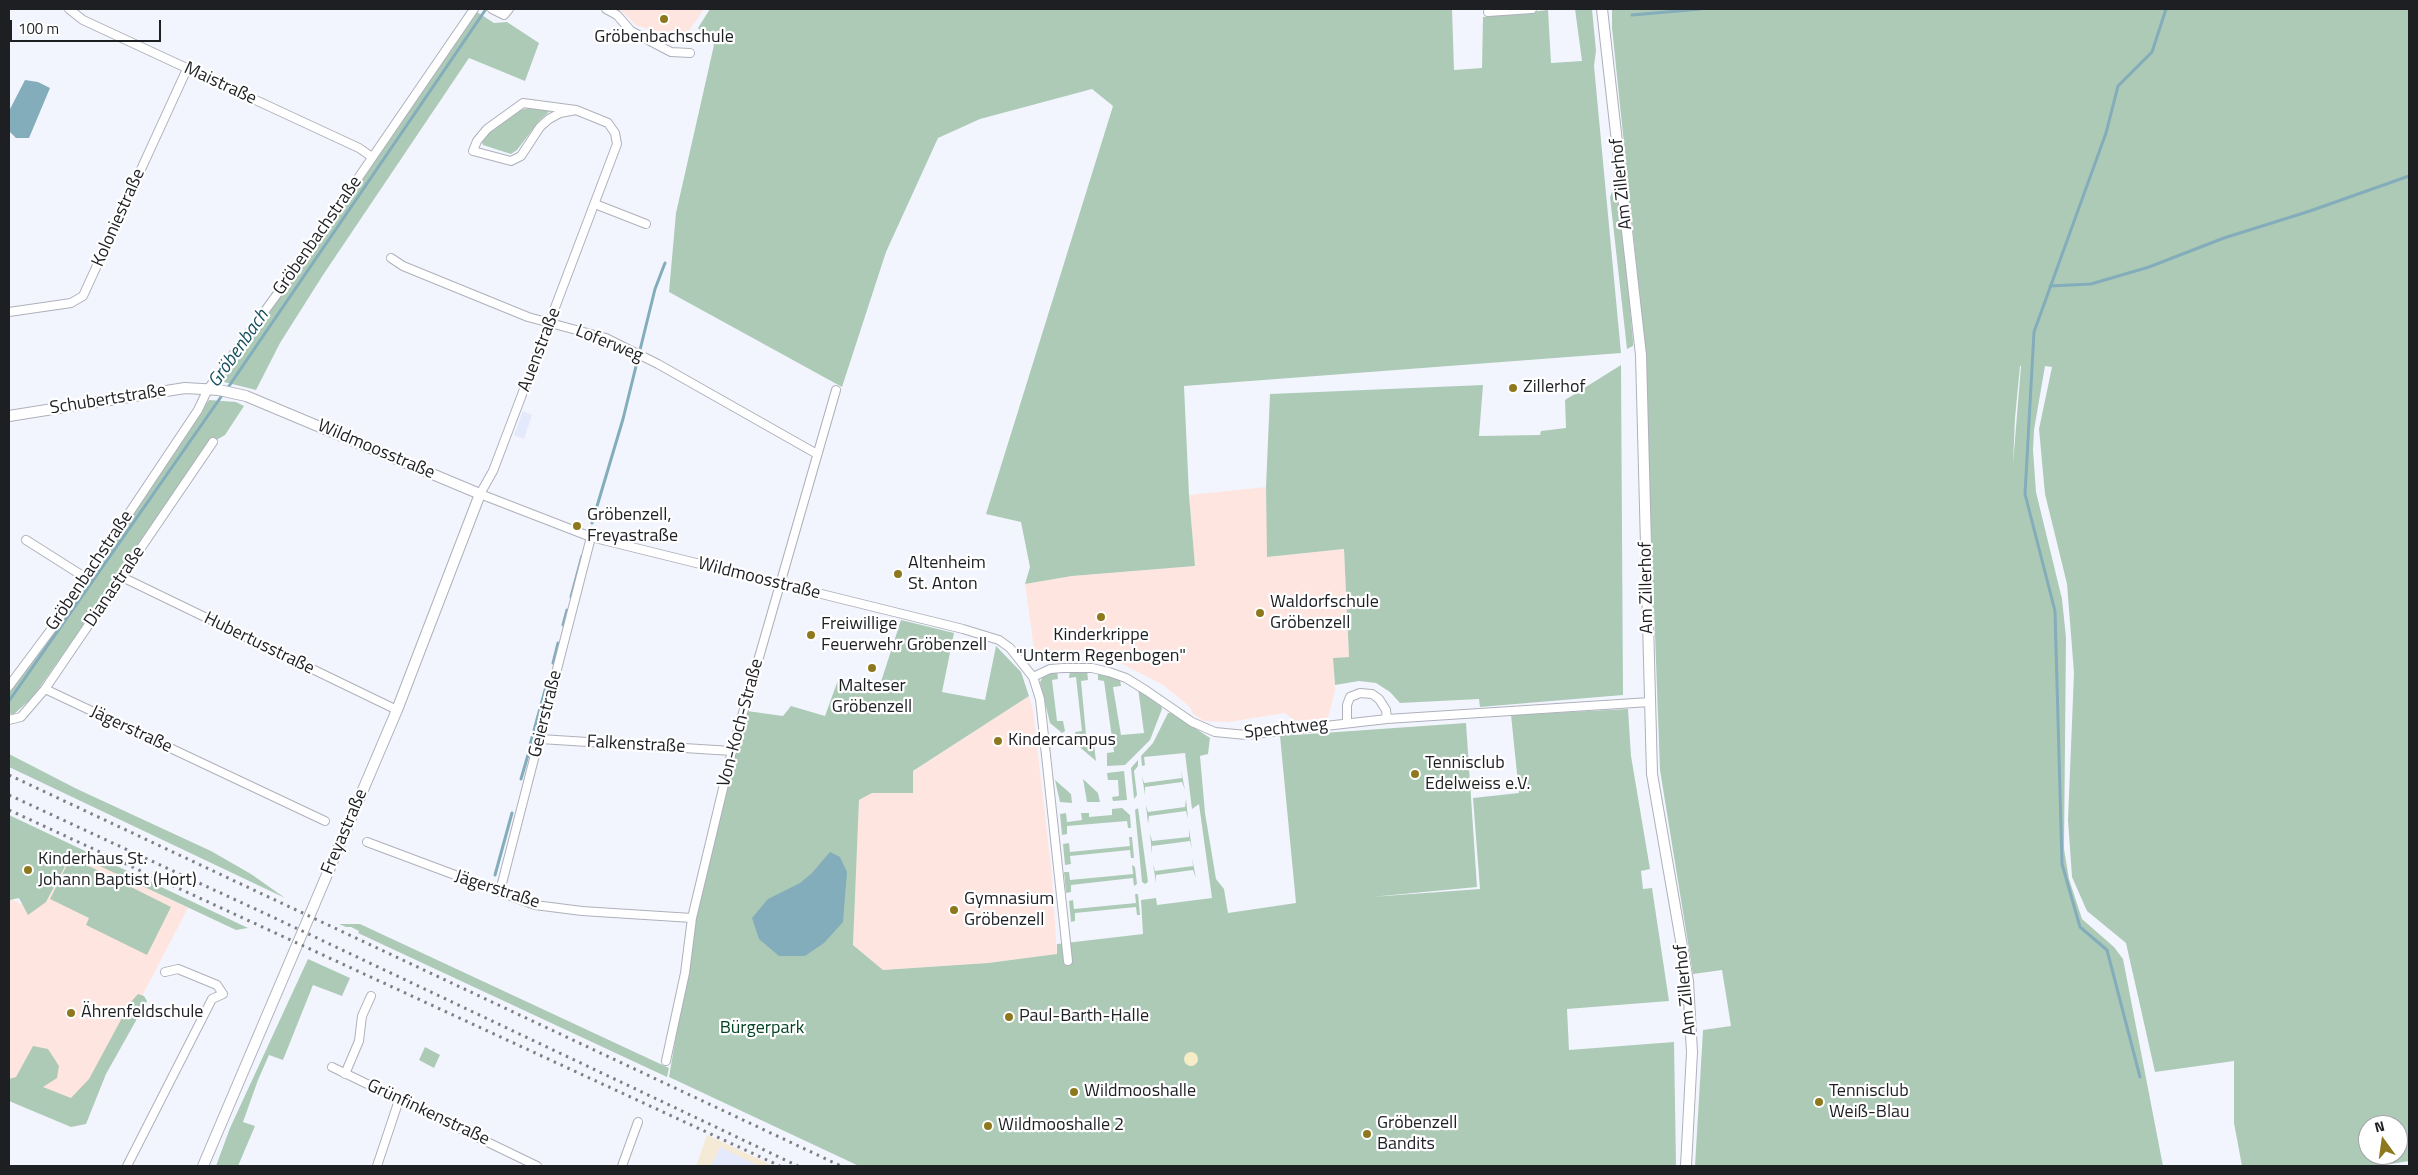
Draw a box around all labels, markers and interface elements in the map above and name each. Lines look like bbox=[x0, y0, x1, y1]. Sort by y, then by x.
scale bar bbox=[12, 10, 164, 42]
marker: Gröbenbachschule bbox=[658, 13, 670, 25]
text: 100 m bbox=[18, 17, 59, 40]
place label: Gröbenbachschule bbox=[594, 27, 734, 49]
street label: Maistraße bbox=[180, 58, 260, 110]
street label: Am Zillerhof bbox=[1606, 137, 1638, 231]
street label: Koloniestraße bbox=[88, 166, 150, 270]
street label: Gröbenbachstraße bbox=[269, 172, 367, 300]
street label: Auenstraße bbox=[514, 305, 566, 395]
water label: Gröbenbach bbox=[204, 306, 274, 392]
street label: Loferweg bbox=[572, 321, 646, 367]
place label: Zillerhof bbox=[1523, 377, 1585, 399]
street label: Schubertstraße bbox=[48, 380, 168, 420]
marker: Zillerhof bbox=[1507, 382, 1519, 394]
street label: Wildmoosstraße bbox=[314, 416, 438, 484]
place label: Gröbenzell, Freyastraße bbox=[587, 505, 678, 548]
street label: Gröbenbachstraße bbox=[42, 507, 138, 635]
marker: Gröbenzell, Freyastraße bbox=[571, 520, 583, 532]
street label: Am Zillerhof bbox=[1635, 542, 1659, 634]
street label: Dianastraße bbox=[80, 543, 150, 631]
street label: Wildmoosstraße bbox=[696, 553, 822, 605]
place label: Altenheim St. Anton bbox=[908, 553, 986, 596]
marker: Altenheim St. Anton bbox=[892, 568, 904, 580]
place label: Waldorfschule Gröbenzell bbox=[1270, 592, 1379, 634]
marker: Waldorfschule Gröbenzell bbox=[1254, 607, 1266, 619]
street label: Hubertusstraße bbox=[200, 608, 318, 680]
marker: Kinderkrippe "Unterm Regenbogen" bbox=[1095, 611, 1107, 623]
place label: Freiwillige Feuerwehr Gröbenzell bbox=[821, 614, 987, 656]
place label: Kinderkrippe "Unterm Regenbogen" bbox=[1016, 625, 1186, 668]
marker: Freiwillige Feuerwehr Gröbenzell bbox=[805, 629, 817, 641]
street label: Von-Koch-Straße bbox=[713, 656, 769, 790]
marker: Malteser Gröbenzell bbox=[866, 662, 878, 674]
street label: Geierstraße bbox=[525, 668, 567, 760]
place label: Malteser Gröbenzell bbox=[832, 676, 912, 719]
street label: Jägerstraße bbox=[86, 702, 176, 758]
street label: Spechtweg bbox=[1243, 714, 1329, 744]
place label: Kindercampus bbox=[1008, 730, 1116, 752]
street label: Falkenstraße bbox=[586, 732, 686, 758]
marker: Kindercampus bbox=[992, 735, 1004, 747]
place label: Tennisclub Edelweiss e.V. bbox=[1425, 753, 1530, 796]
marker: Tennisclub Edelweiss e.V. bbox=[1409, 768, 1421, 780]
street label: Freyastraße bbox=[317, 786, 373, 878]
place label: Kinderhaus St. Johann Baptist (Hort) bbox=[38, 849, 197, 892]
marker: Kinderhaus St. Johann Baptist (Hort) bbox=[22, 864, 34, 876]
street label: Jägerstraße bbox=[452, 866, 542, 914]
place label: Gymnasium Gröbenzell bbox=[964, 889, 1054, 932]
marker: Gymnasium Gröbenzell bbox=[948, 904, 960, 916]
street label: Am Zillerhof bbox=[1670, 943, 1702, 1037]
place label: Ährenfeldschule bbox=[81, 1002, 203, 1024]
place label: Paul-Barth-Halle bbox=[1019, 1006, 1149, 1028]
marker: Ährenfeldschule bbox=[65, 1007, 77, 1019]
marker: Paul-Barth-Halle bbox=[1003, 1011, 1015, 1023]
park label: Bürgerpark bbox=[720, 1018, 804, 1040]
street label: Grünfinkenstraße bbox=[363, 1075, 493, 1151]
place label: Wildmooshalle bbox=[1084, 1081, 1196, 1103]
place label: Tennisclub Weiß-Blau bbox=[1829, 1081, 1910, 1124]
marker: Wildmooshalle bbox=[1068, 1086, 1080, 1098]
marker: Tennisclub Weiß-Blau bbox=[1813, 1096, 1825, 1108]
place label: Gröbenzell Bandits bbox=[1377, 1113, 1457, 1156]
place label: Wildmooshalle 2 bbox=[998, 1115, 1124, 1137]
north arrow bbox=[2358, 1115, 2408, 1165]
text: N bbox=[2372, 1115, 2387, 1137]
marker: Wildmooshalle 2 bbox=[982, 1120, 994, 1132]
marker: Gröbenzell Bandits bbox=[1361, 1128, 1373, 1140]

